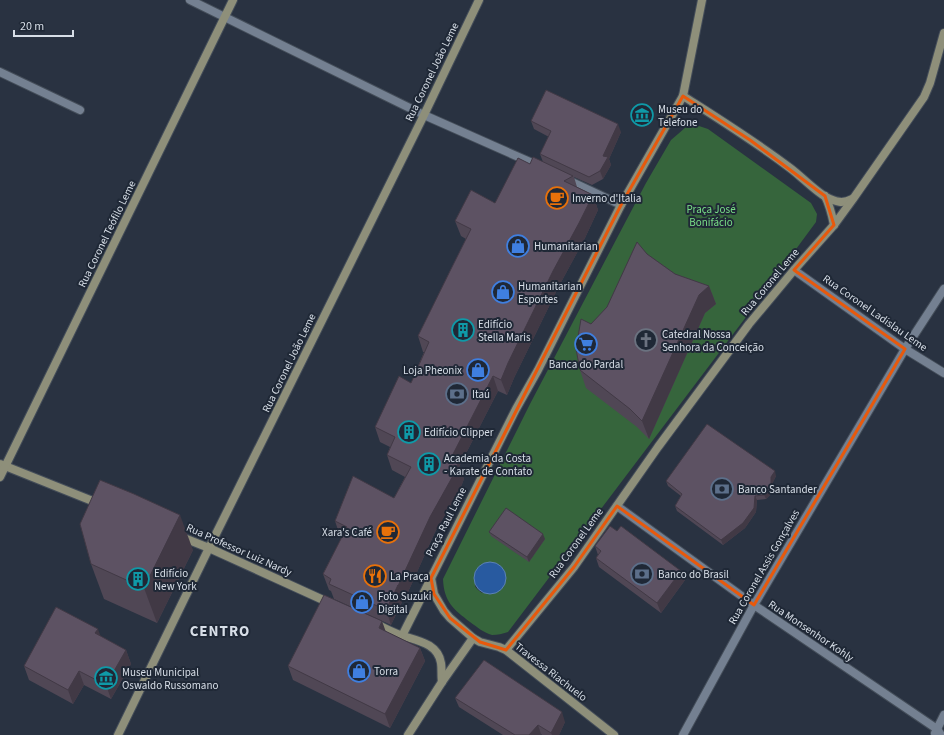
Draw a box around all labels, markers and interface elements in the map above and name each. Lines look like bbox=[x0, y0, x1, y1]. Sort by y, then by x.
scale bar bbox=[14, 12, 73, 38]
text: 20 m bbox=[20, 18, 44, 35]
street label: Rua Coronel João Leme bbox=[401, 20, 463, 124]
museum icon: Museu do Telefone bbox=[629, 102, 655, 128]
place label: Museu do Telefone bbox=[658, 102, 702, 130]
street label: Rua Coronel Teófilo Leme bbox=[75, 178, 140, 290]
cafe icon: Inverno d'Italia bbox=[544, 185, 570, 211]
place label: Inverno d'Italia bbox=[572, 191, 641, 206]
park label: Praça José Bonifácio bbox=[686, 202, 736, 230]
shop icon: Humanitarian bbox=[505, 233, 531, 259]
place label: Humanitarian bbox=[534, 239, 598, 254]
street label: Rua Coronel Leme bbox=[737, 245, 803, 319]
street label: Rua Coronel Ladislau Leme bbox=[820, 271, 931, 355]
shop icon: Humanitarian Esportes bbox=[490, 279, 516, 305]
place label: Humanitarian Esportes bbox=[518, 279, 582, 307]
street label: Rua Coronel João Leme bbox=[258, 311, 320, 415]
building icon: Edifício Stella Maris bbox=[450, 317, 476, 343]
place label: Edifício Stella Maris bbox=[478, 317, 531, 345]
church icon: Catedral Nossa Senhora da Conceição bbox=[633, 327, 659, 353]
place label: Catedral Nossa Senhora da Conceição bbox=[662, 327, 764, 355]
supermarket icon: Banca do Pardal bbox=[573, 331, 599, 357]
shop icon: Loja Pheonix bbox=[465, 357, 491, 383]
place label: Banca do Pardal bbox=[549, 357, 623, 372]
place label: Loja Pheonix bbox=[403, 363, 462, 378]
bank icon: Itaú bbox=[444, 381, 470, 407]
place label: Itaú bbox=[472, 387, 490, 402]
building icon: Edifício Clipper bbox=[396, 419, 422, 445]
place label: Edifício Clipper bbox=[424, 425, 494, 440]
building icon: Academia da Costa - Karate de Contato bbox=[416, 451, 442, 477]
place label: Academia da Costa - Karate de Contato bbox=[444, 451, 532, 479]
bank icon: Banco Santander bbox=[709, 476, 735, 502]
place label: Banco Santander bbox=[738, 482, 817, 497]
street label: Praça Raul Leme bbox=[422, 484, 470, 559]
street label: Rua Coronel Leme bbox=[545, 504, 607, 581]
street label: Rua Coronel Assis Gonçalves bbox=[725, 506, 803, 627]
cafe icon: Xara's Café bbox=[375, 519, 401, 545]
street label: Rua Professor Luiz Nardy bbox=[184, 520, 294, 580]
place label: Xara's Café bbox=[322, 525, 373, 540]
bank icon: Banco do Brasil bbox=[629, 561, 655, 587]
restaurant icon: La Praça bbox=[362, 563, 388, 589]
building icon: Edifício New York bbox=[125, 566, 151, 592]
place label: Edifício New York bbox=[154, 566, 197, 594]
place label: Banco do Brasil bbox=[658, 567, 729, 582]
place label: La Praça bbox=[390, 569, 429, 584]
shop icon: Foto Suzuki Digital bbox=[349, 589, 375, 615]
place label: Foto Suzuki Digital bbox=[378, 589, 431, 617]
street label: Rua Monsenhor Kohly bbox=[765, 597, 857, 665]
district label: CENTRO bbox=[190, 621, 250, 642]
street label: Travessa Riachuelo bbox=[512, 639, 590, 705]
shop icon: Torra bbox=[346, 658, 372, 684]
place label: Torra bbox=[374, 664, 398, 679]
museum icon: Museu Municipal Oswaldo Russomano bbox=[93, 665, 119, 691]
place label: Museu Municipal Oswaldo Russomano bbox=[122, 665, 218, 693]

